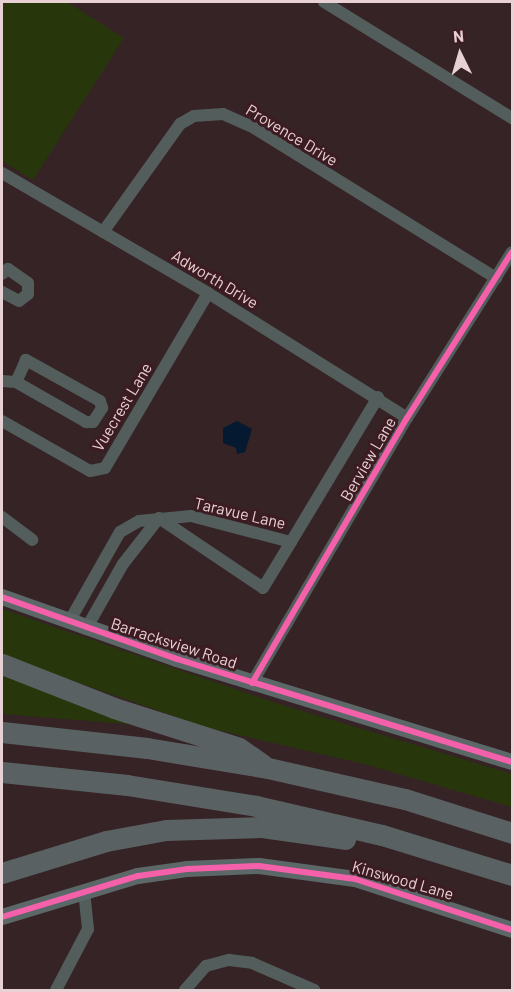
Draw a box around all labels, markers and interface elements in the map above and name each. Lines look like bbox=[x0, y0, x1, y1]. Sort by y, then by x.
north arrow bbox=[430, 24, 490, 84]
text: N bbox=[452, 26, 465, 45]
street label: Provence Drive bbox=[243, 100, 341, 170]
street label: Adworth Drive bbox=[168, 246, 262, 312]
street label: Vuecrest Lane bbox=[88, 359, 156, 455]
street label: Berview Lane bbox=[336, 414, 400, 504]
street label: Taravue Lane bbox=[192, 493, 288, 533]
street label: Barracksview Road bbox=[109, 614, 239, 672]
street label: Kinswood Lane bbox=[350, 856, 456, 904]

